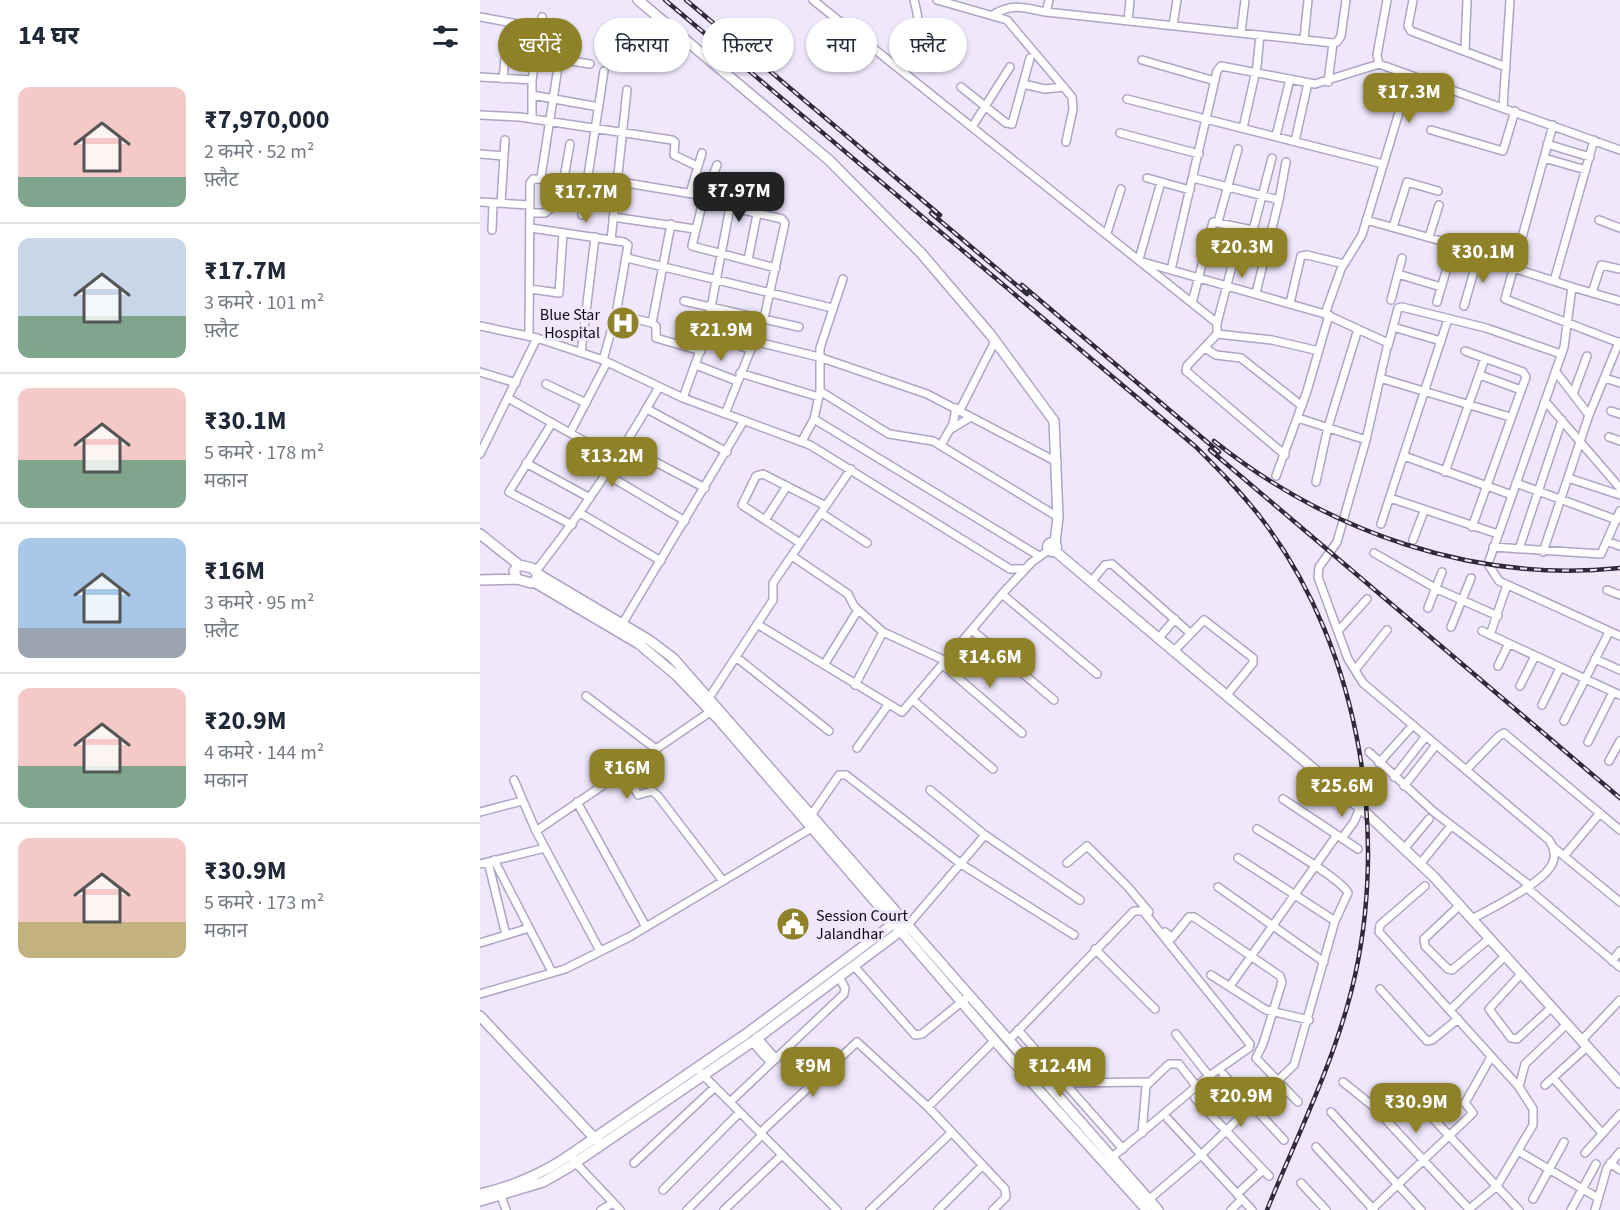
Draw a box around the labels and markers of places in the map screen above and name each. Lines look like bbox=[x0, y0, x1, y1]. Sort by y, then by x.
pin: ₹17.3M bbox=[1360, 73, 1458, 124]
pin: ₹7.97M bbox=[690, 172, 788, 223]
pin: ₹17.7M bbox=[537, 173, 635, 224]
pin: ₹20.3M bbox=[1193, 228, 1291, 279]
pin: ₹30.1M bbox=[1434, 233, 1532, 284]
place label: Blue Star Hospital bbox=[540, 304, 600, 344]
hospital icon: Blue Star Hospital bbox=[605, 305, 641, 341]
pin: ₹21.9M bbox=[672, 311, 770, 362]
pin: ₹13.2M bbox=[563, 437, 661, 488]
pin: ₹14.6M bbox=[941, 638, 1039, 689]
pin: ₹16M bbox=[591, 749, 663, 800]
pin: ₹25.6M bbox=[1293, 767, 1391, 818]
place label: Session Court Jalandhar bbox=[816, 905, 909, 945]
public building icon: Session Court Jalandhar bbox=[775, 906, 811, 942]
pin: ₹9M bbox=[784, 1047, 842, 1098]
pin: ₹12.4M bbox=[1011, 1047, 1109, 1098]
pin: ₹20.9M bbox=[1192, 1077, 1290, 1128]
pin: ₹30.9M bbox=[1367, 1083, 1465, 1134]

